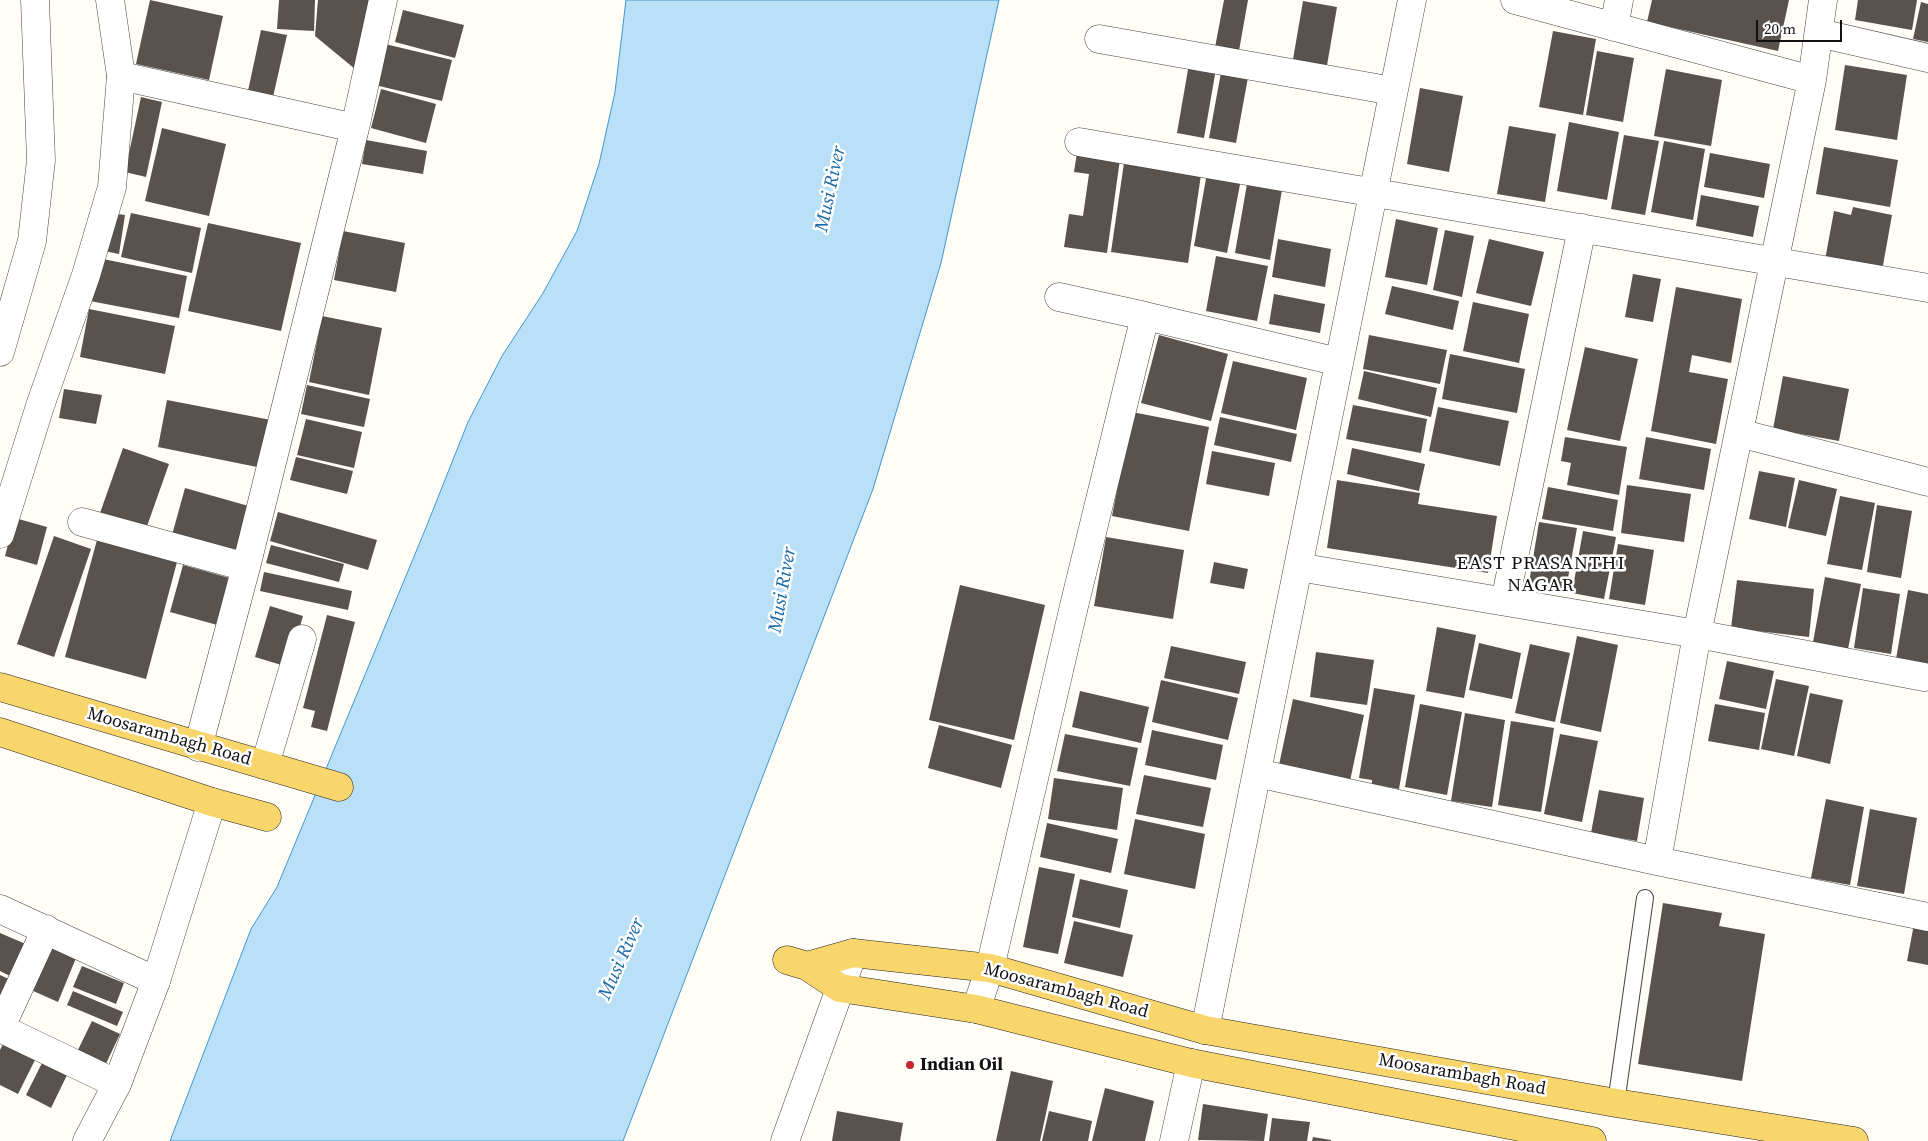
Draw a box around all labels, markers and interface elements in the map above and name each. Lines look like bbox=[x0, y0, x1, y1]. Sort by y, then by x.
scale bar bbox=[1758, 10, 1844, 42]
text: 20 m bbox=[1764, 18, 1796, 39]
water label: Musi River bbox=[811, 144, 851, 234]
water label: Musi River bbox=[764, 545, 802, 635]
district label: EAST PRASANTHI NAGAR bbox=[1455, 553, 1627, 597]
street label: Moosarambagh Road bbox=[85, 703, 253, 771]
water label: Musi River bbox=[594, 915, 650, 1003]
street label: Moosarambagh Road bbox=[981, 959, 1151, 1023]
street label: Moosarambagh Road bbox=[1377, 1050, 1547, 1100]
place label: Indian Oil bbox=[920, 1054, 1003, 1076]
marker: Indian Oil bbox=[904, 1059, 916, 1071]

